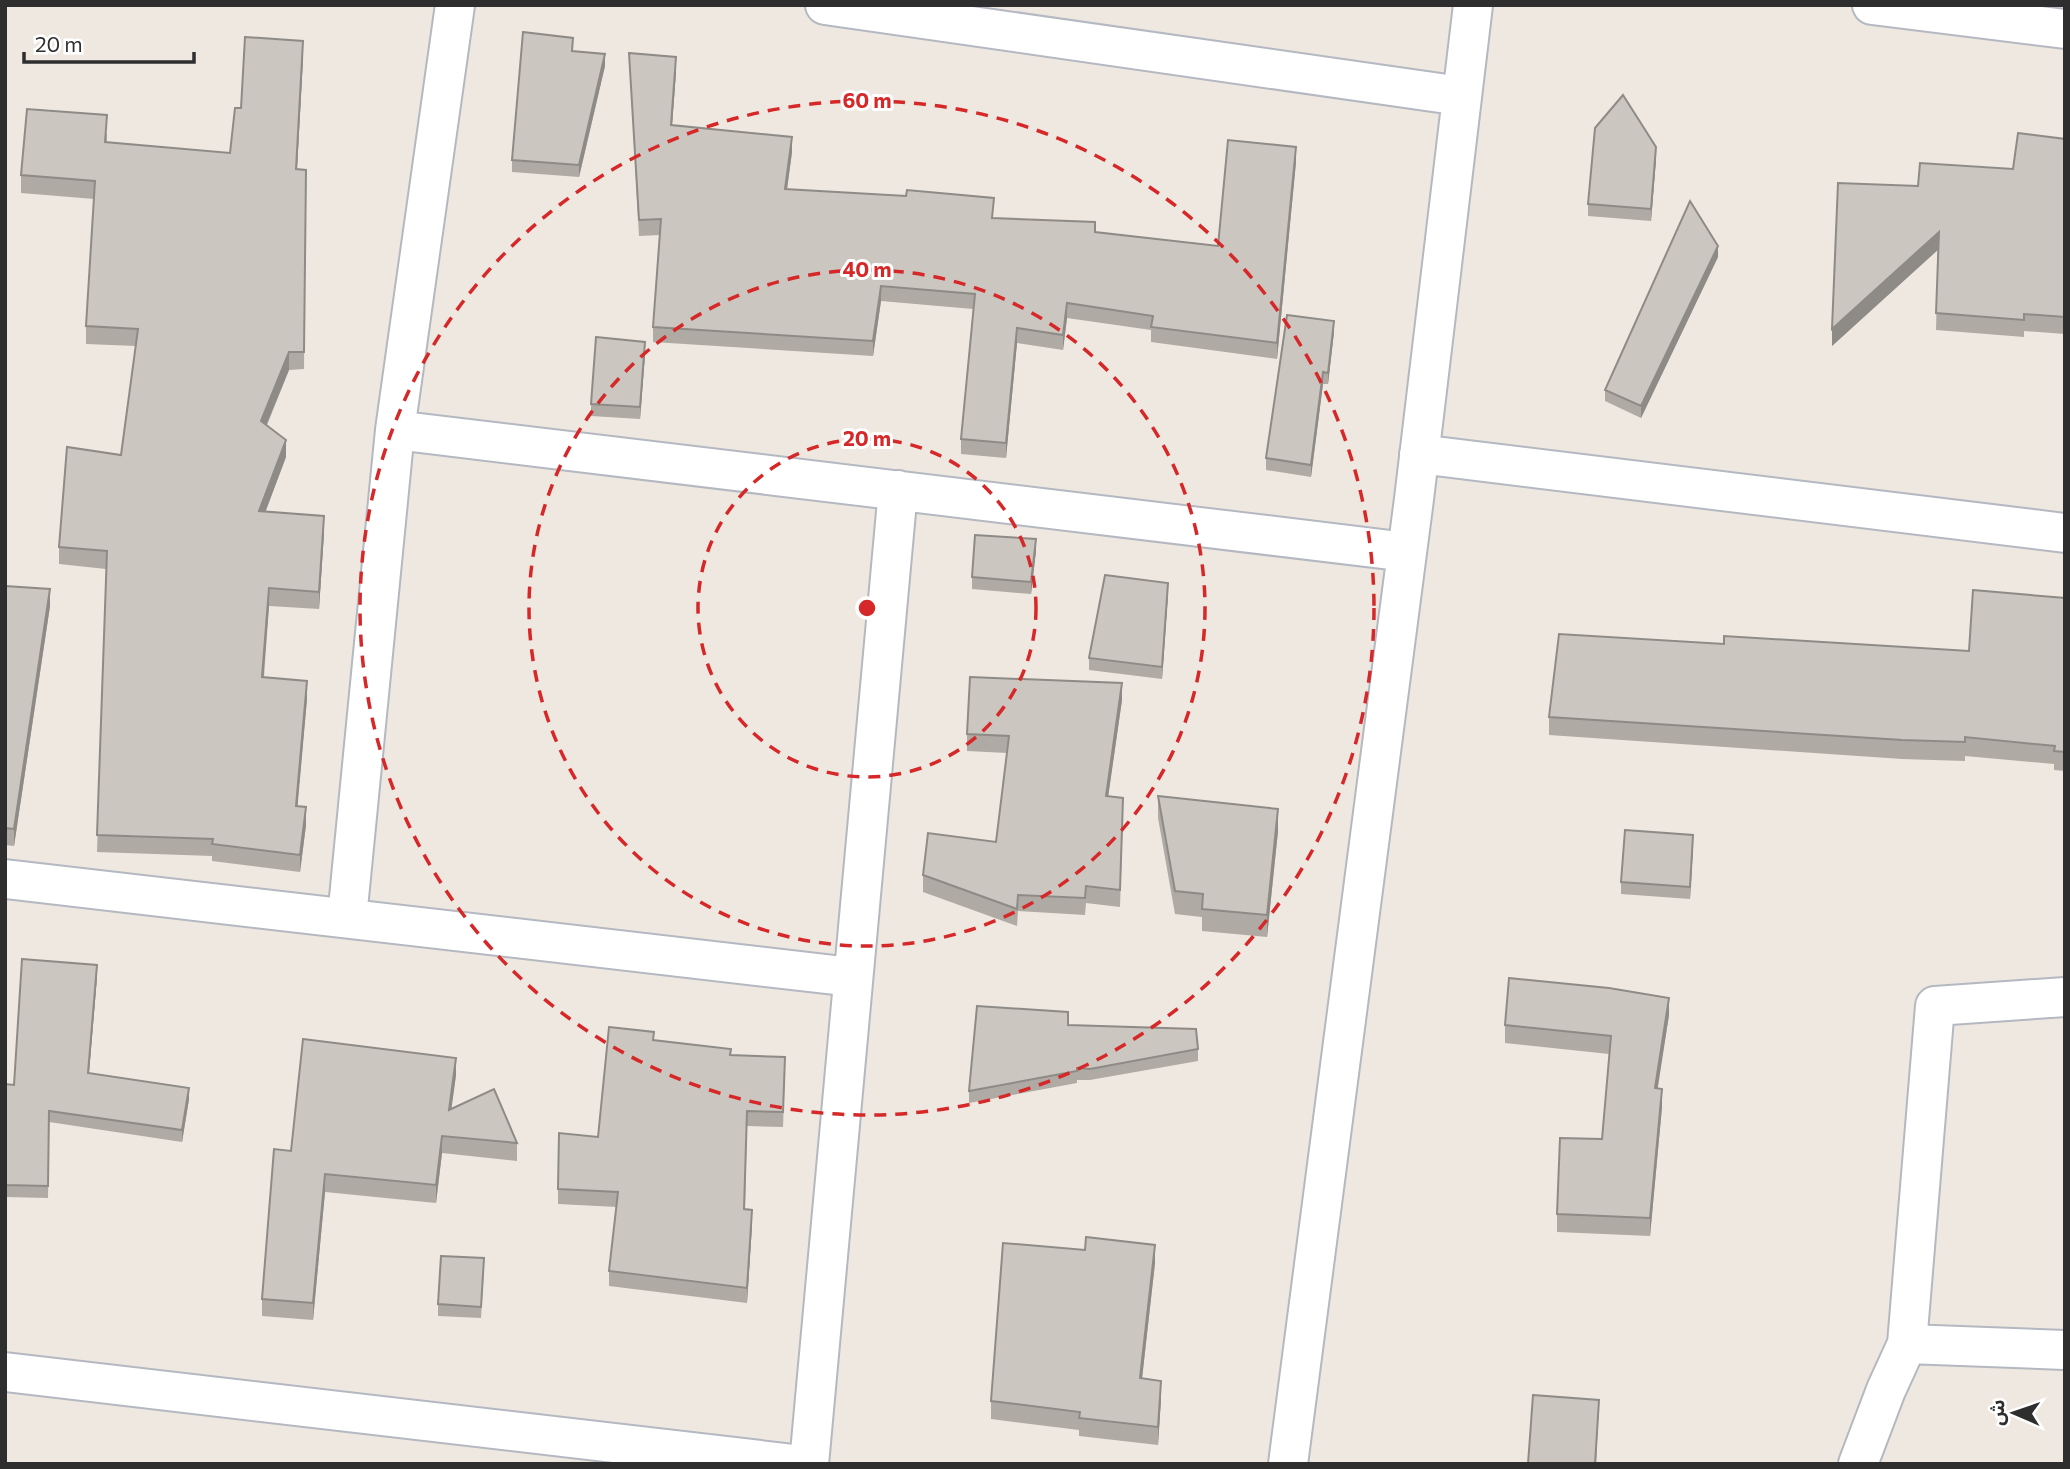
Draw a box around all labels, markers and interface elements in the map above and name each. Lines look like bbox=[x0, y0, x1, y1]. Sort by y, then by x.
scale bar bbox=[24, 21, 194, 65]
text: 20 m bbox=[35, 31, 83, 56]
text: 60 m bbox=[842, 87, 892, 112]
text: 40 m bbox=[842, 256, 892, 281]
text: 20 m bbox=[843, 425, 891, 450]
centre of rings bbox=[855, 596, 879, 620]
north arrow bbox=[1979, 1378, 2049, 1448]
text: ش bbox=[1985, 1399, 2008, 1426]

